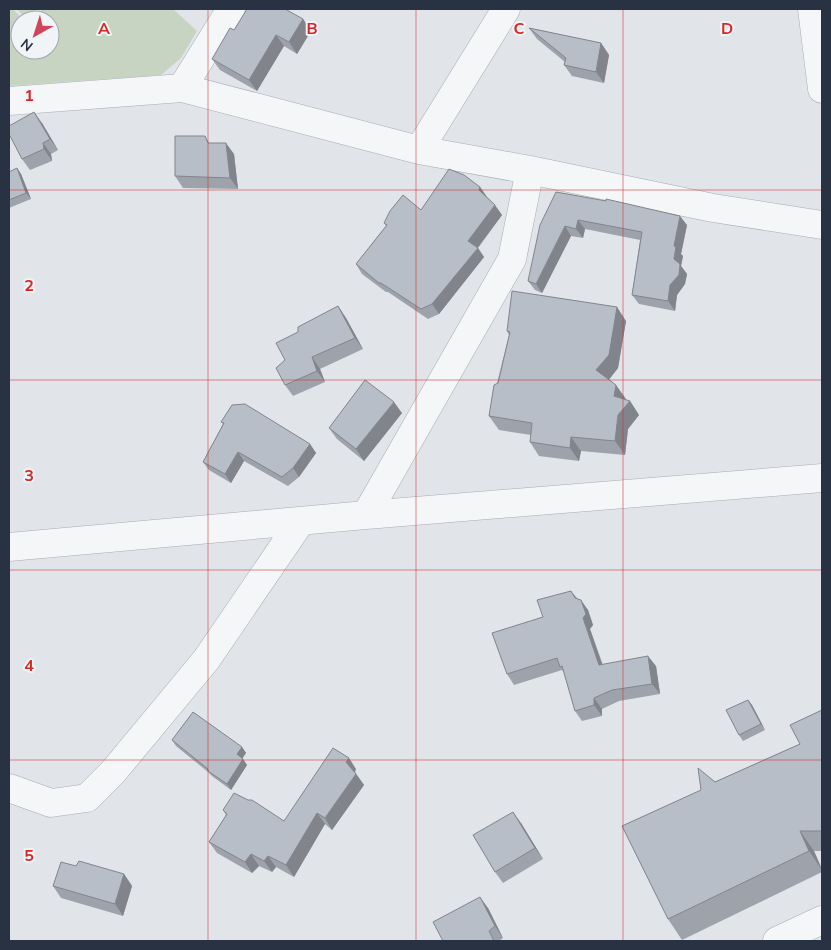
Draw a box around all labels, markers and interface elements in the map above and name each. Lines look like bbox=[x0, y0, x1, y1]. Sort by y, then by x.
north arrow bbox=[10, 10, 60, 60]
text: A bbox=[98, 18, 110, 38]
text: B bbox=[306, 18, 318, 38]
text: C bbox=[514, 18, 525, 38]
text: D bbox=[721, 18, 733, 38]
text: N bbox=[17, 35, 37, 55]
text: 1 bbox=[24, 85, 34, 105]
text: 2 bbox=[24, 275, 34, 295]
text: 3 bbox=[24, 465, 34, 485]
text: 4 bbox=[24, 655, 34, 675]
text: 5 bbox=[24, 845, 34, 865]

